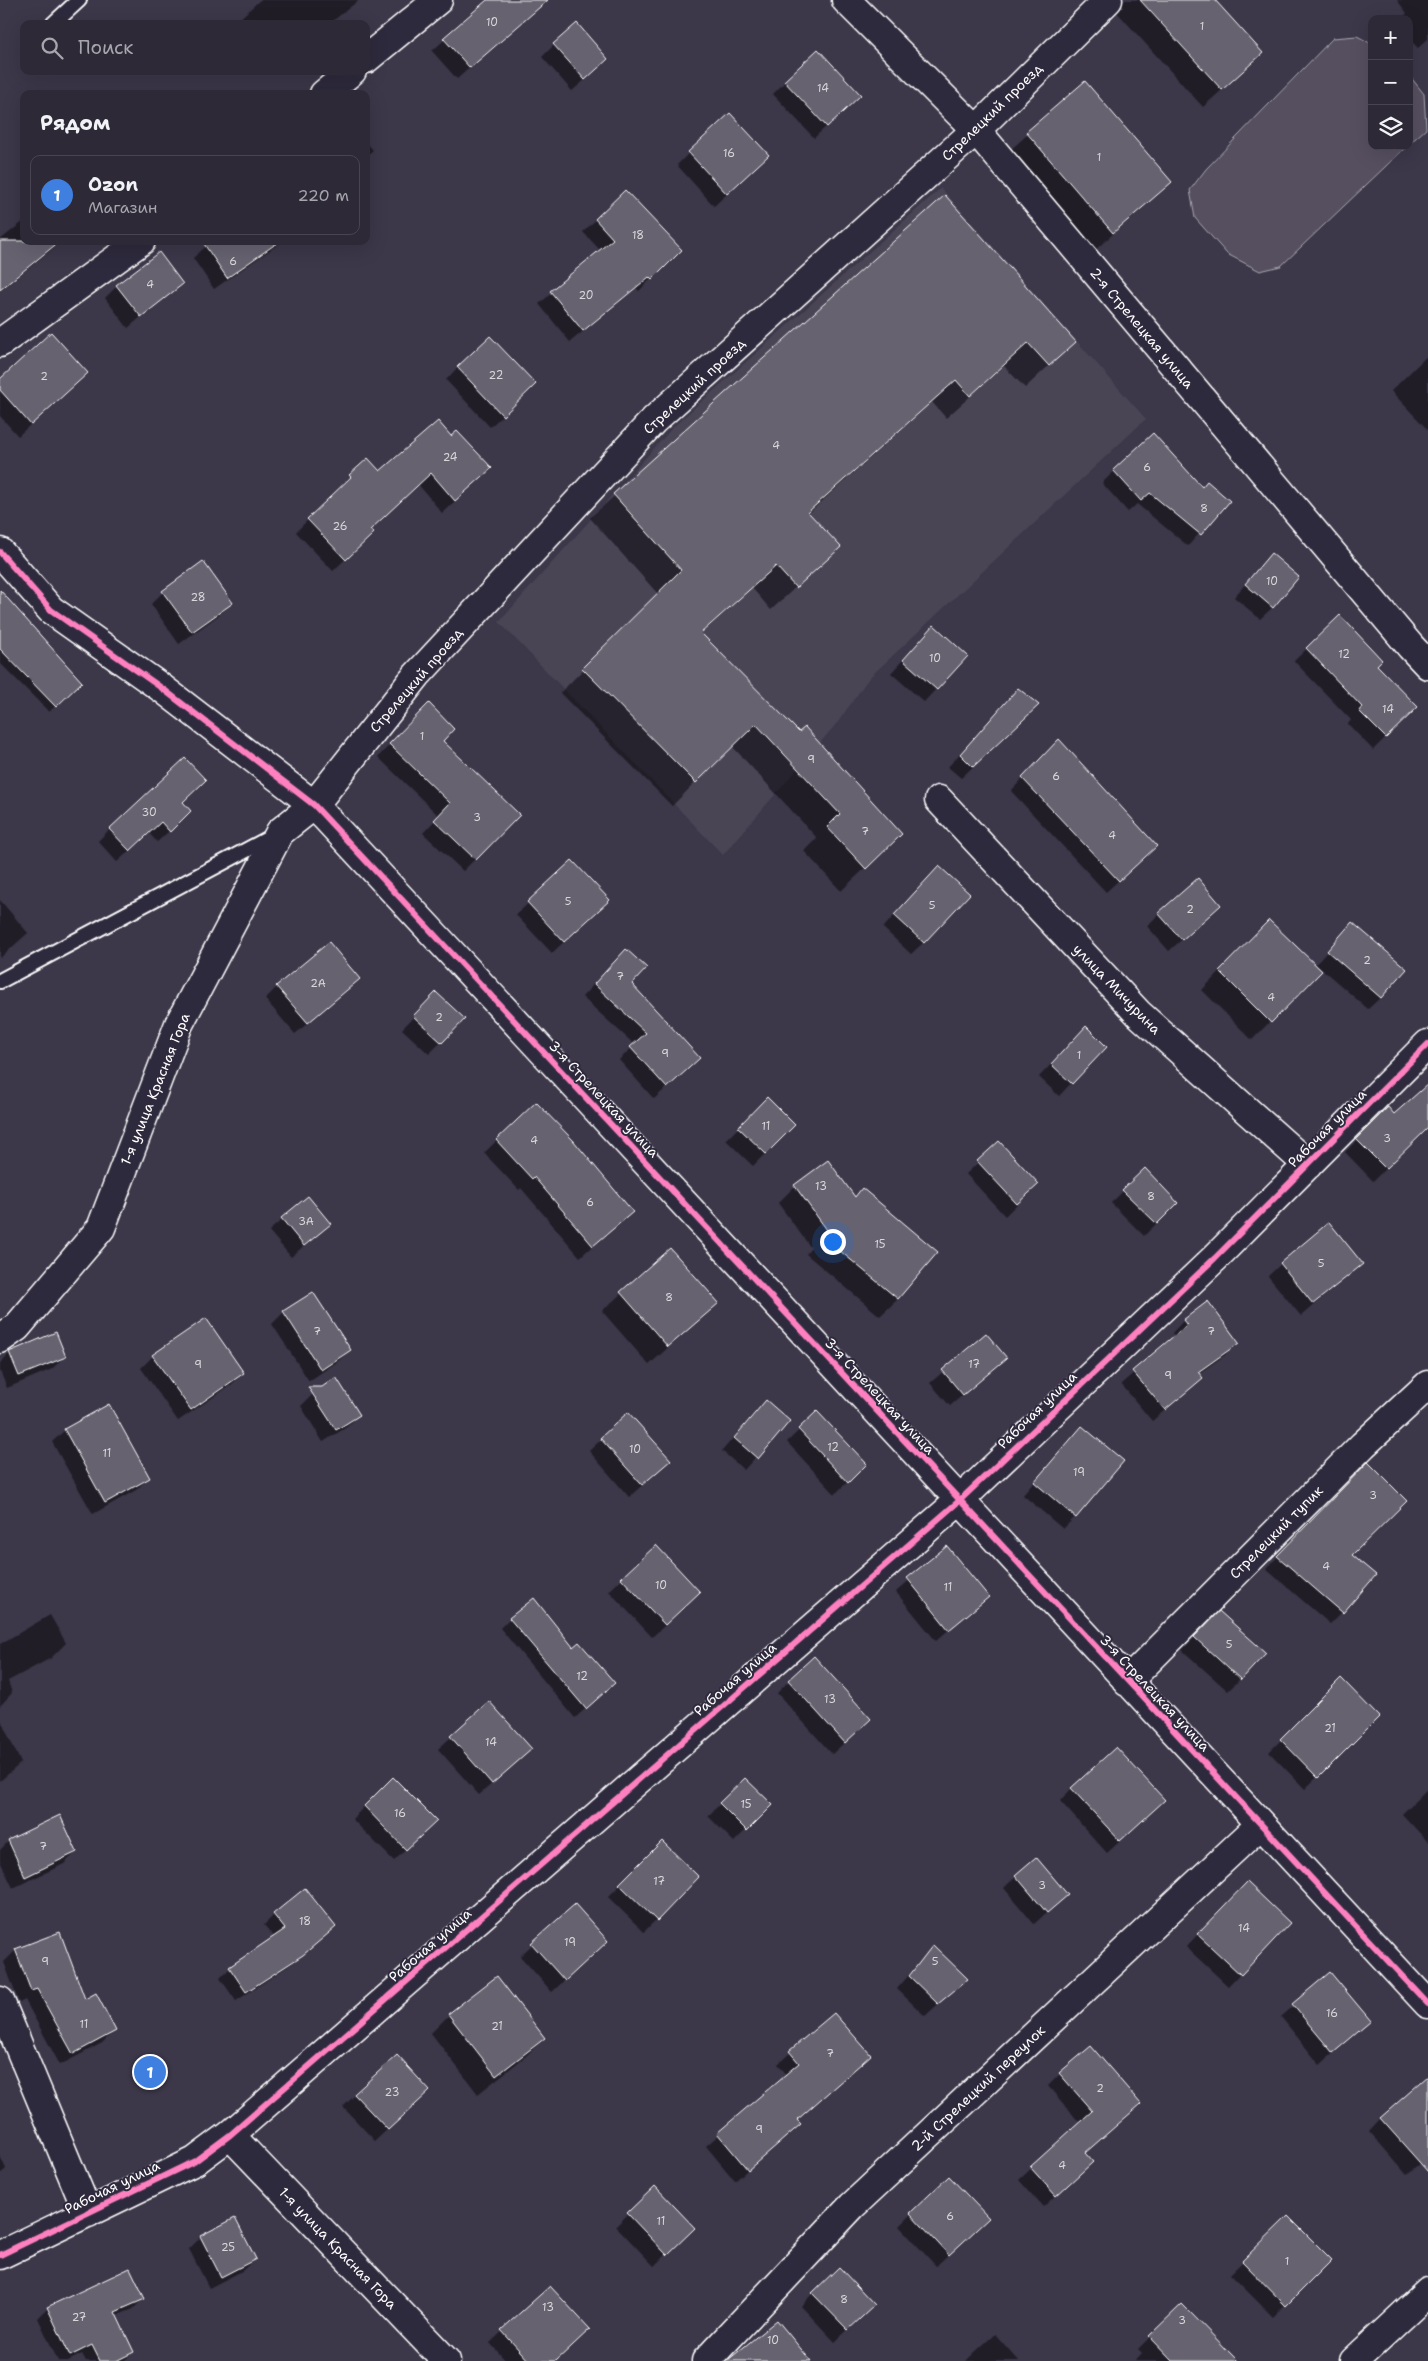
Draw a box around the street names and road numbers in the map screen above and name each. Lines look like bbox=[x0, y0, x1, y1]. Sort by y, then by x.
street label: Стрелецкий проезд bbox=[938, 59, 1046, 165]
street label: 2-я Стрелецкая улица bbox=[1086, 264, 1198, 392]
street label: Стрелецкий проезд bbox=[639, 334, 749, 438]
street label: Стрелецкий проезд bbox=[366, 624, 467, 736]
street label: улица Мичурина bbox=[1069, 940, 1165, 1038]
street label: 1-я улица Красная Гора bbox=[116, 1010, 194, 1168]
street label: 3-я Стрелецкая улица bbox=[545, 1037, 663, 1161]
street label: Рабочая улица bbox=[1284, 1085, 1370, 1171]
street label: 3-я Стрелецкая улица bbox=[821, 1334, 939, 1458]
street label: Рабочая улица bbox=[993, 1367, 1081, 1453]
street label: Стрелецкий тупик bbox=[1226, 1481, 1327, 1582]
street label: 3-я Стрелецкая улица bbox=[1096, 1631, 1214, 1755]
street label: Рабочая улица bbox=[690, 1638, 780, 1720]
street label: Рабочая улица bbox=[385, 1904, 475, 1986]
street label: 2-й Стрелецкий переулок bbox=[907, 2021, 1049, 2155]
street label: Рабочая улица bbox=[61, 2156, 163, 2218]
street label: 1-я улица Красная Гора bbox=[275, 2183, 401, 2313]

